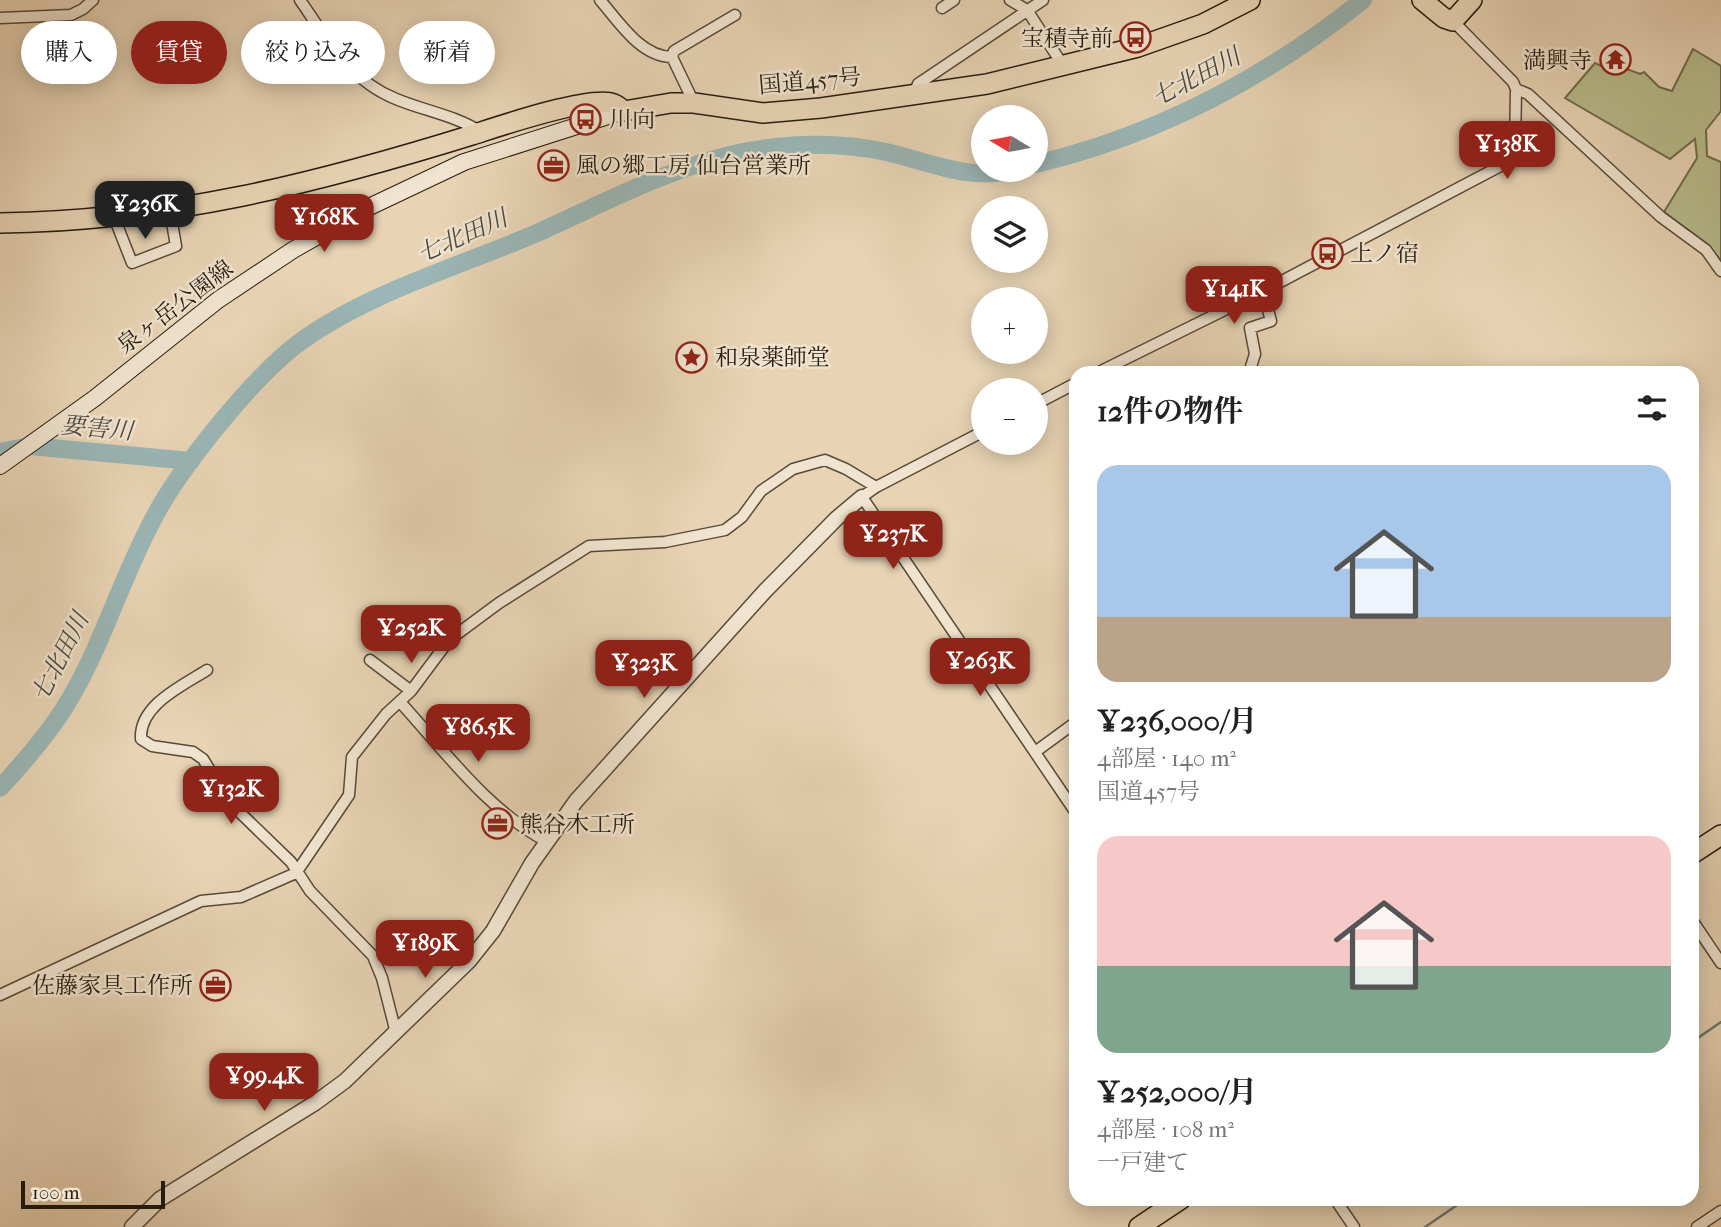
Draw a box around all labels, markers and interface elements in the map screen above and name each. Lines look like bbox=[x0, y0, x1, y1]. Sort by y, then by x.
chip: 購入 bbox=[21, 21, 117, 84]
chip: 賃貸 bbox=[131, 21, 227, 84]
chip: 絞り込み bbox=[241, 21, 385, 84]
chip: 新着 bbox=[399, 21, 495, 84]
bus stop icon: 宝積寺前 bbox=[1119, 21, 1153, 55]
place label: 宝積寺前 bbox=[1021, 25, 1113, 52]
water label: 七北田川 bbox=[1147, 41, 1248, 112]
temple icon: 満興寺 bbox=[1598, 43, 1632, 77]
place label: 満興寺 bbox=[1523, 47, 1592, 74]
street label: 国道457号 bbox=[758, 63, 862, 99]
bus stop icon: 川向 bbox=[569, 102, 603, 136]
north arrow bbox=[971, 105, 1048, 182]
map controls bbox=[971, 105, 1048, 455]
place label: 川向 bbox=[609, 106, 655, 133]
pin: ¥138K bbox=[1458, 122, 1556, 181]
text: ¥138K bbox=[1475, 130, 1539, 157]
office icon: 風の郷工房 仙台営業所 bbox=[536, 148, 570, 182]
place label: 風の郷工房 仙台営業所 bbox=[576, 152, 811, 179]
pin: ¥236K bbox=[96, 182, 194, 241]
text: ¥236K bbox=[111, 190, 179, 217]
pin: ¥168K bbox=[275, 194, 373, 254]
button: layers bbox=[971, 196, 1048, 273]
water label: 七北田川 bbox=[412, 202, 514, 268]
text: ¥168K bbox=[291, 203, 357, 230]
bus stop icon: 上ノ宿 bbox=[1310, 236, 1344, 270]
place label: 上ノ宿 bbox=[1350, 240, 1419, 267]
street label: 泉ヶ岳公園線 bbox=[112, 255, 238, 359]
pin: ¥141K bbox=[1185, 266, 1283, 326]
text: ¥141K bbox=[1202, 275, 1266, 302]
button: + bbox=[971, 287, 1048, 364]
place icon: 和泉薬師堂 bbox=[675, 340, 709, 374]
place label: 和泉薬師堂 bbox=[715, 344, 830, 371]
button: − bbox=[971, 378, 1048, 455]
icon: filters bbox=[1633, 389, 1671, 427]
text: 12件の物件 bbox=[1097, 394, 1243, 429]
water label: 要害川 bbox=[60, 411, 137, 445]
icon: home bbox=[1321, 511, 1447, 637]
pin: ¥237K bbox=[844, 512, 942, 571]
text: ¥237K bbox=[860, 520, 926, 547]
water label: 七北田川 bbox=[26, 605, 96, 706]
pin: ¥252K bbox=[362, 606, 460, 665]
text: ¥252K bbox=[377, 614, 445, 641]
pin: ¥263K bbox=[931, 638, 1029, 698]
pin: ¥323K bbox=[595, 640, 693, 700]
text: ¥263K bbox=[946, 647, 1014, 674]
text: ¥323K bbox=[611, 649, 677, 676]
pin: ¥86.5K bbox=[421, 704, 535, 764]
text: ¥236,000/月 bbox=[1097, 704, 1257, 739]
text: ¥86.5K bbox=[442, 713, 514, 740]
text: 4部屋 · 140 m² bbox=[1097, 745, 1236, 772]
pin: ¥132K bbox=[182, 766, 280, 826]
text: ¥132K bbox=[199, 775, 263, 802]
text: 国道457号 bbox=[1097, 778, 1200, 805]
office icon: 熊谷木工所 bbox=[480, 807, 514, 841]
place label: 熊谷木工所 bbox=[520, 811, 635, 838]
icon: home bbox=[1321, 882, 1447, 1008]
pin: ¥189K bbox=[376, 920, 474, 980]
text: ¥189K bbox=[392, 929, 458, 956]
office icon: 佐藤家具工作所 bbox=[199, 968, 233, 1002]
place label: 佐藤家具工作所 bbox=[32, 972, 193, 999]
pin: ¥99.4K bbox=[207, 1054, 321, 1113]
text: ¥99.4K bbox=[225, 1062, 303, 1089]
text: ¥252,000/月 bbox=[1097, 1075, 1257, 1110]
text: 4部屋 · 108 m² bbox=[1097, 1116, 1234, 1143]
text: 一戸建て bbox=[1097, 1149, 1189, 1176]
scale bar bbox=[21, 1178, 164, 1210]
text: 100 m bbox=[32, 1182, 80, 1204]

